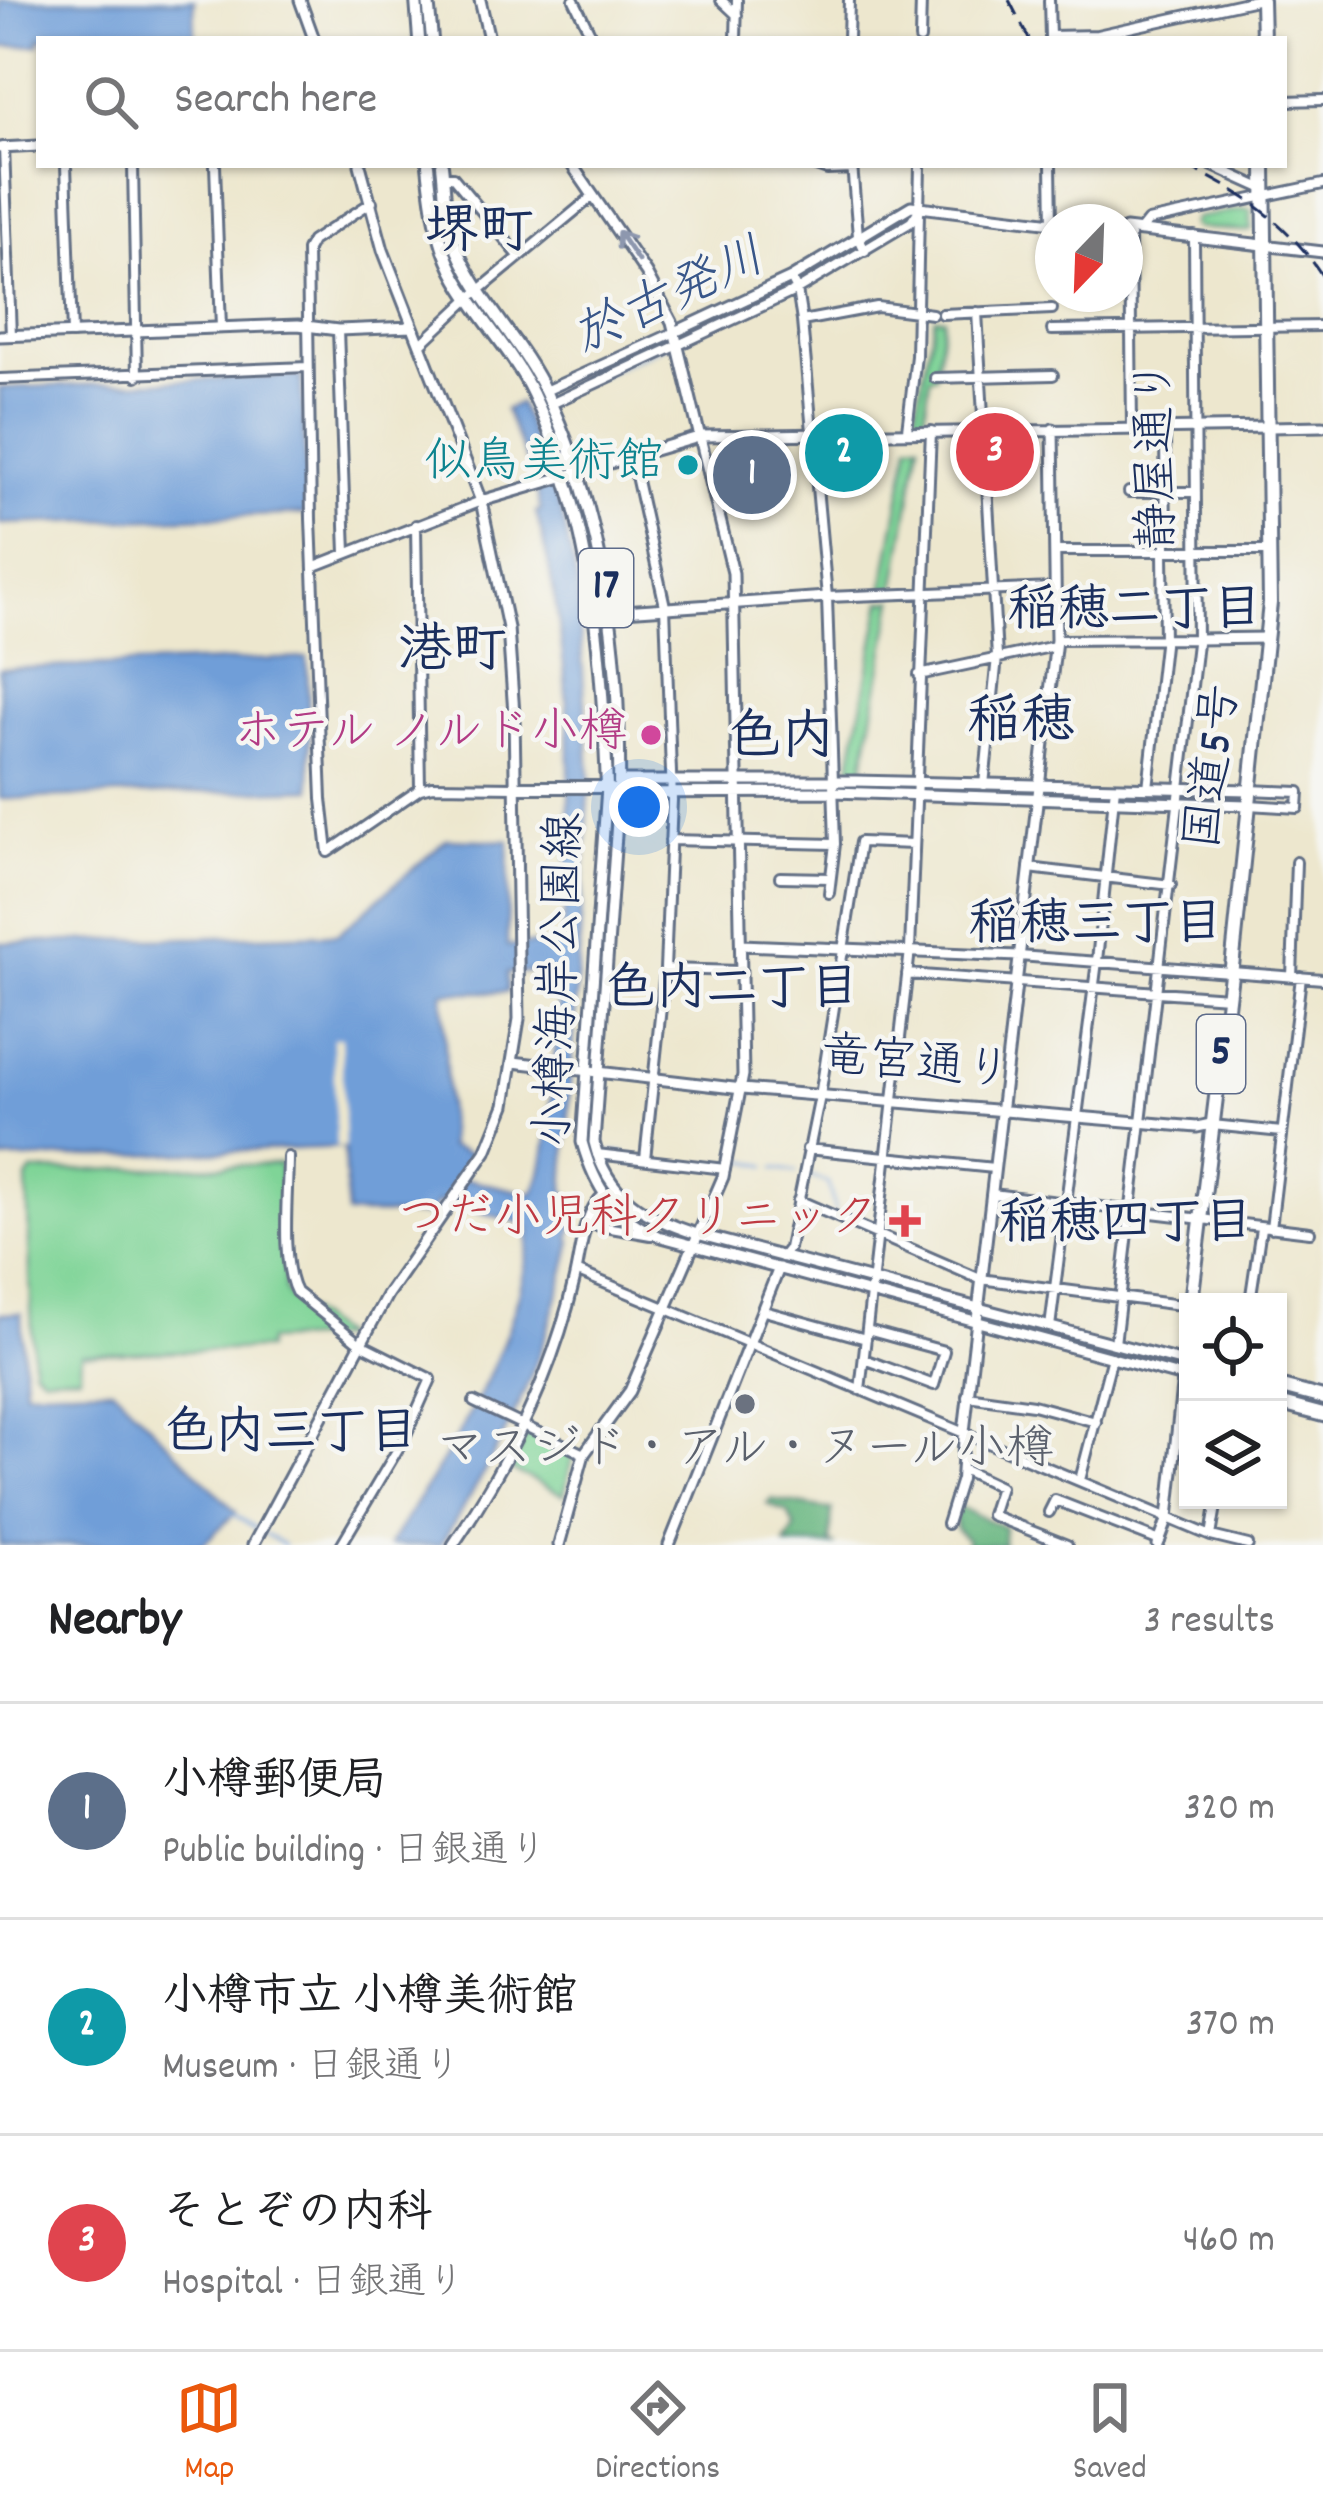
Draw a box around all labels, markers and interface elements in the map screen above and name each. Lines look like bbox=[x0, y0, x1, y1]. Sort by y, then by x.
search box bbox=[36, 36, 1287, 168]
icon: search bbox=[78, 69, 144, 135]
text: Search here bbox=[174, 70, 377, 134]
district label: 堺町 bbox=[425, 197, 533, 274]
north arrow bbox=[1035, 204, 1143, 312]
water label: 於古発川 bbox=[563, 224, 779, 376]
one-way arrow bbox=[616, 230, 641, 264]
street label: 静屋通り bbox=[1124, 357, 1196, 551]
pin: 3 bbox=[956, 407, 1034, 497]
pin: 2 bbox=[805, 408, 883, 498]
pin: 1 bbox=[713, 430, 791, 520]
place label: 似鳥美術館 bbox=[424, 431, 664, 500]
marker: 似鳥美術館 bbox=[675, 452, 701, 478]
road number: 17 bbox=[579, 549, 633, 627]
district label: 稲穂二丁目 bbox=[1007, 578, 1263, 650]
district label: 港町 bbox=[398, 616, 506, 693]
street label: 国道5号 bbox=[1172, 680, 1260, 854]
district label: 稲穂 bbox=[967, 687, 1075, 764]
place label: ホテル ノルド小樽 bbox=[234, 701, 627, 770]
district label: 色内 bbox=[727, 703, 835, 780]
marker: ホテル ノルド小樽 bbox=[638, 722, 664, 748]
your location bbox=[609, 777, 669, 837]
street label: 小樽海岸公園線 bbox=[523, 811, 603, 1149]
district label: 稲穂三丁目 bbox=[968, 892, 1224, 964]
district label: 色内二丁目 bbox=[604, 957, 860, 1029]
road number: 5 bbox=[1197, 1015, 1245, 1093]
street label: 竜宮通り bbox=[817, 1024, 1015, 1110]
place label: つだ小児科クリニック bbox=[398, 1187, 878, 1256]
district label: 稲穂四丁目 bbox=[998, 1191, 1254, 1263]
marker: つだ小児科クリニック bbox=[889, 1205, 921, 1237]
map controls bbox=[1179, 1293, 1287, 1509]
button: locate bbox=[1179, 1293, 1287, 1401]
marker: マスジド・アル・ヌール小樽 bbox=[732, 1391, 758, 1417]
district label: 色内三丁目 bbox=[163, 1401, 419, 1473]
button: layers bbox=[1179, 1401, 1287, 1509]
place label: マスジド・アル・ヌール小樽 bbox=[436, 1418, 1054, 1487]
text: Nearby bbox=[48, 1587, 181, 1659]
text: 3 results bbox=[1144, 1596, 1275, 1651]
text: 小樽郵便局 bbox=[162, 1752, 387, 1816]
text: 1 bbox=[83, 1783, 91, 1838]
text: 320 m bbox=[1184, 1783, 1275, 1838]
text: Public building · 日銀通り bbox=[162, 1826, 548, 1881]
text: 小樽市立 小樽美術館 bbox=[162, 1968, 577, 2032]
text: 2 bbox=[78, 1999, 96, 2054]
text: 370 m bbox=[1186, 1999, 1275, 2054]
text: Museum · 日銀通り bbox=[162, 2042, 462, 2097]
text: そとぞの内科 bbox=[162, 2184, 432, 2248]
text: 3 bbox=[78, 2215, 96, 2270]
text: 460 m bbox=[1183, 2215, 1275, 2270]
text: Hospital · 日銀通り bbox=[162, 2258, 466, 2313]
tab: Map bbox=[176, 2375, 242, 2494]
tab: Directions bbox=[595, 2375, 720, 2494]
tab: Saved bbox=[1073, 2375, 1147, 2494]

